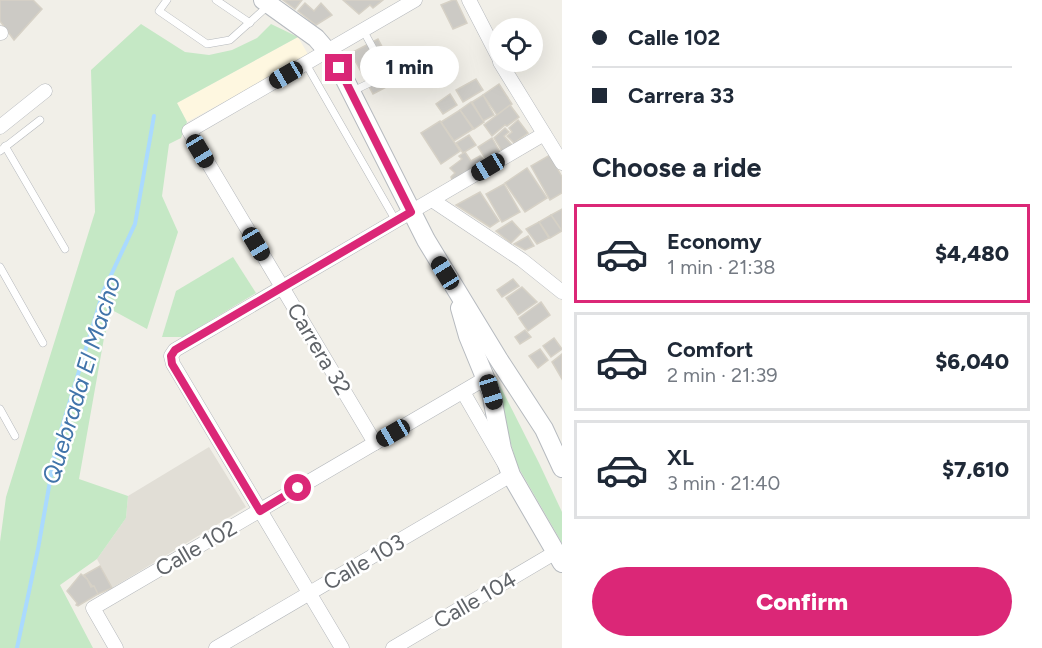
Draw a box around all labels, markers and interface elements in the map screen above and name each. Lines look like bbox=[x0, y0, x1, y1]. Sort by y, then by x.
map controls bbox=[489, 18, 543, 72]
button: locate bbox=[489, 18, 543, 72]
text: Calle 102 bbox=[628, 24, 720, 51]
callout: 1 min bbox=[360, 47, 459, 89]
route end bbox=[325, 54, 352, 81]
text: 1 min bbox=[386, 55, 433, 79]
car bbox=[266, 58, 306, 92]
text: Carrera 33 bbox=[628, 82, 734, 109]
car bbox=[183, 131, 217, 171]
car bbox=[468, 150, 508, 184]
text: Choose a ride bbox=[592, 151, 761, 184]
car bbox=[239, 224, 273, 264]
icon: car bbox=[595, 227, 649, 281]
text: Economy bbox=[667, 228, 762, 255]
text: $4,480 bbox=[935, 240, 1009, 267]
car bbox=[428, 253, 462, 293]
text: 1 min · 21:38 bbox=[667, 255, 776, 279]
water label: Quebrada El Macho bbox=[36, 272, 126, 487]
street label: Carrera 32 bbox=[281, 298, 357, 400]
icon: car bbox=[595, 335, 649, 389]
text: Comfort bbox=[667, 336, 753, 363]
text: $6,040 bbox=[935, 348, 1009, 375]
text: 2 min · 21:39 bbox=[667, 363, 778, 387]
car bbox=[477, 372, 505, 412]
car bbox=[373, 416, 413, 450]
icon: car bbox=[595, 443, 649, 497]
text: XL bbox=[667, 444, 694, 471]
text: $7,610 bbox=[942, 456, 1009, 483]
text: 3 min · 21:40 bbox=[667, 471, 780, 495]
route start bbox=[284, 474, 311, 501]
street label: Calle 102 bbox=[150, 514, 242, 582]
street label: Calle 103 bbox=[319, 528, 409, 596]
street label: Calle 104 bbox=[429, 566, 521, 634]
button: Confirm bbox=[592, 567, 1012, 636]

